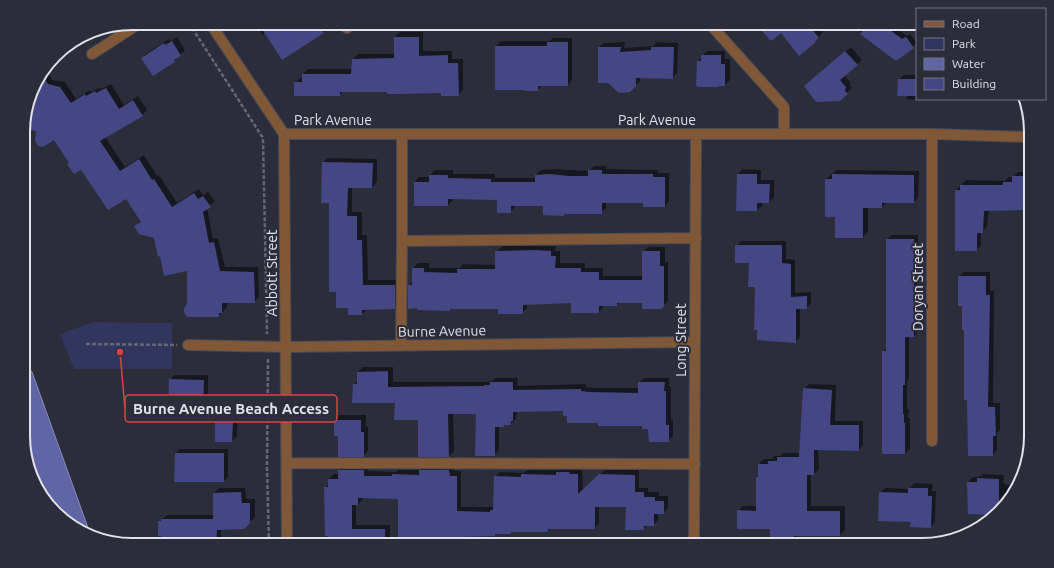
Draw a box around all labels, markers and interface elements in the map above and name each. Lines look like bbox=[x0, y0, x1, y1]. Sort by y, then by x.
legend bbox=[916, 8, 1046, 100]
text: Road bbox=[952, 17, 980, 30]
text: Park bbox=[952, 37, 976, 50]
text: Water bbox=[952, 57, 985, 70]
text: Building bbox=[952, 77, 996, 90]
street label: Park Avenue bbox=[294, 112, 372, 128]
street label: Park Avenue bbox=[618, 112, 696, 128]
street label: Abbott Street bbox=[264, 229, 280, 316]
street label: Doryan Street bbox=[910, 243, 926, 331]
street label: Long Street bbox=[673, 303, 689, 377]
street label: Burne Avenue bbox=[398, 322, 486, 340]
callout: Burne Avenue Beach Access bbox=[125, 395, 337, 422]
text: Burne Avenue Beach Access bbox=[133, 400, 329, 417]

